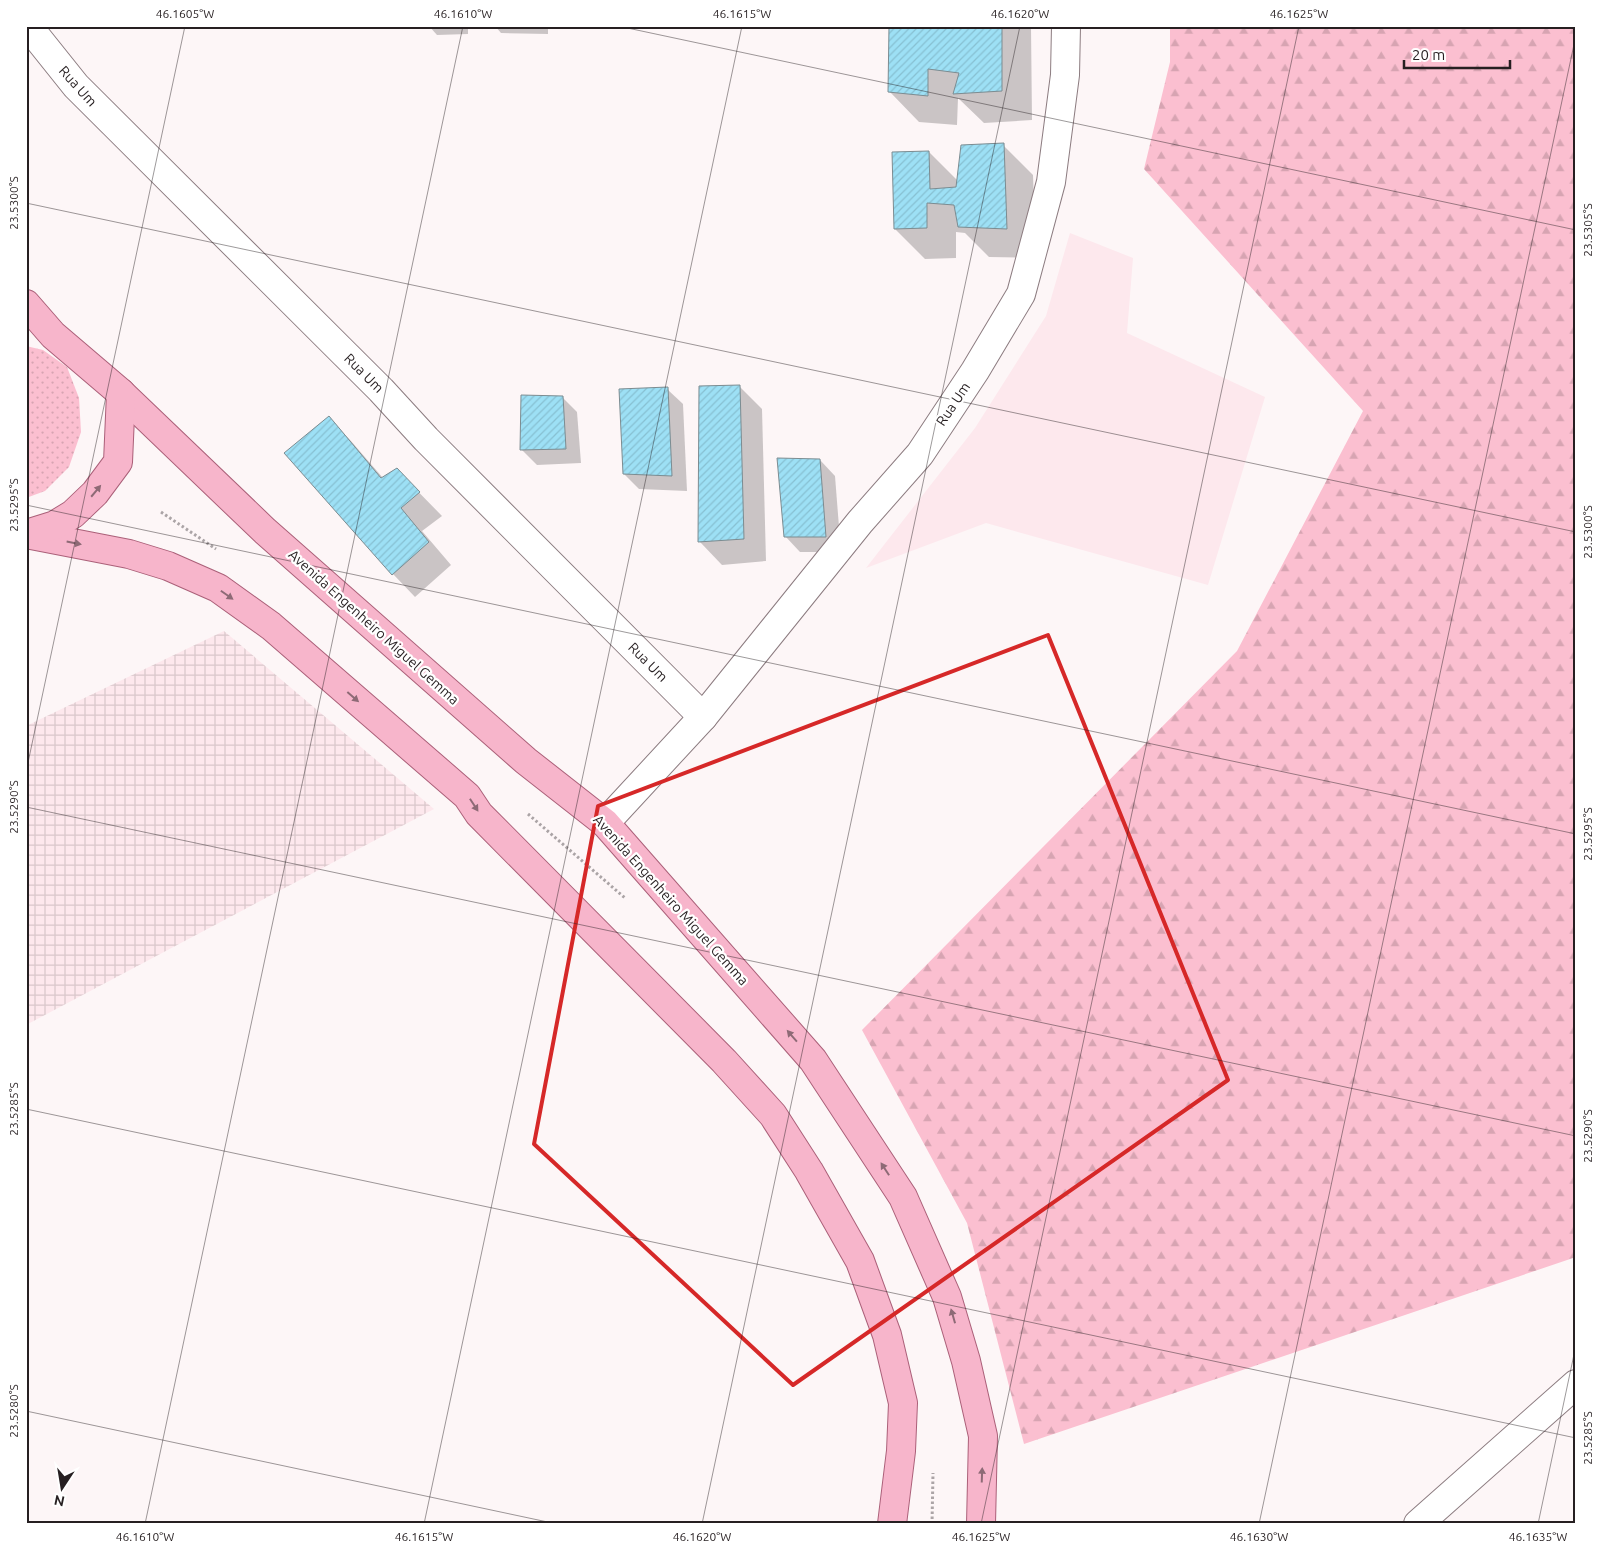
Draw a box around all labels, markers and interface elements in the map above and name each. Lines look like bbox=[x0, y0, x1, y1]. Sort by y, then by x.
text: 46.1605°W bbox=[156, 7, 214, 20]
text: 46.1610°W bbox=[434, 7, 492, 20]
text: 46.1615°W bbox=[713, 7, 771, 20]
text: 46.1620°W bbox=[991, 7, 1049, 20]
text: 46.1625°W bbox=[1270, 7, 1328, 20]
scale bar bbox=[1404, 38, 1511, 70]
text: 20 m bbox=[1412, 46, 1445, 63]
street label: Rua Um bbox=[56, 63, 100, 109]
text: 23.5300°S bbox=[7, 176, 20, 230]
text: 23.5305°S bbox=[1581, 203, 1594, 257]
street label: Rua Um bbox=[341, 350, 387, 396]
street label: Rua Um bbox=[933, 379, 973, 429]
text: 23.5295°S bbox=[7, 478, 20, 532]
one-way arrow bbox=[90, 484, 101, 497]
text: 23.5300°S bbox=[1581, 505, 1594, 559]
one-way arrow bbox=[67, 540, 83, 548]
street label: Avenida Engenheiro Miguel Gemma bbox=[286, 546, 462, 708]
one-way arrow bbox=[220, 590, 234, 600]
street label: Rua Um bbox=[625, 639, 671, 685]
one-way arrow bbox=[347, 691, 359, 703]
text: 23.5290°S bbox=[7, 780, 20, 834]
one-way arrow bbox=[469, 799, 478, 812]
text: 23.5295°S bbox=[1581, 807, 1594, 861]
street label: Avenida Engenheiro Miguel Gemma bbox=[590, 812, 752, 988]
one-way arrow bbox=[787, 1030, 798, 1043]
text: 23.5285°S bbox=[7, 1082, 20, 1136]
text: 23.5290°S bbox=[1581, 1109, 1594, 1163]
one-way arrow bbox=[880, 1163, 890, 1176]
one-way arrow bbox=[948, 1309, 956, 1324]
text: 23.5280°S bbox=[7, 1384, 20, 1438]
text: 23.5285°S bbox=[1581, 1411, 1594, 1465]
north arrow bbox=[38, 1462, 88, 1512]
one-way arrow bbox=[978, 1467, 986, 1483]
text: N bbox=[53, 1492, 66, 1510]
text: 46.1610°W bbox=[116, 1530, 174, 1543]
text: 46.1615°W bbox=[395, 1530, 453, 1543]
text: 46.1620°W bbox=[673, 1530, 731, 1543]
text: 46.1625°W bbox=[952, 1530, 1010, 1543]
text: 46.1630°W bbox=[1230, 1530, 1288, 1543]
text: 46.1635°W bbox=[1509, 1530, 1567, 1543]

